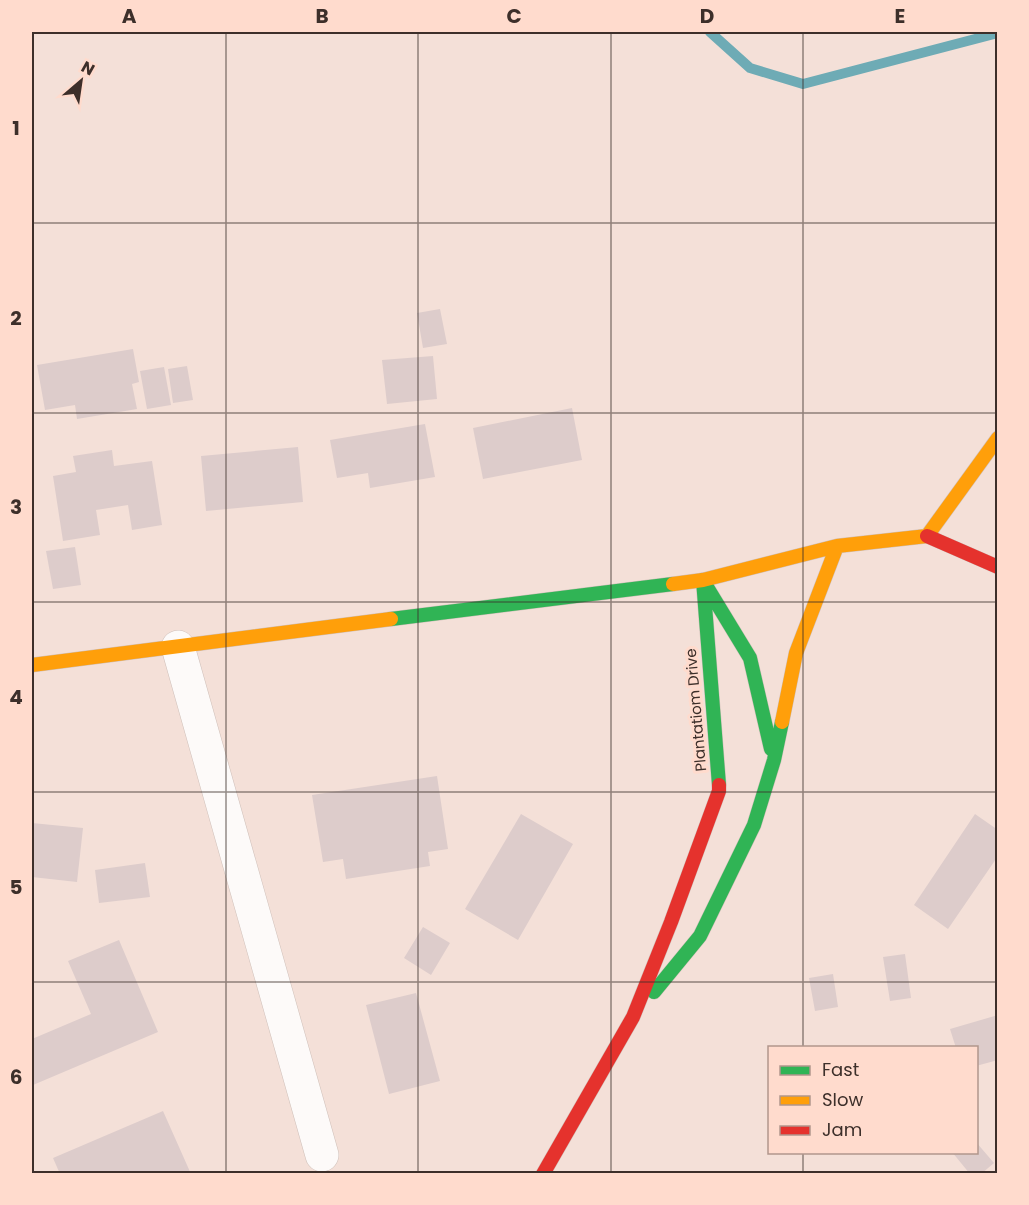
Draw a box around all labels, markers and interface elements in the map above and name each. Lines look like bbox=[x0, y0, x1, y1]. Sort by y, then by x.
text: A bbox=[122, 2, 137, 30]
text: B bbox=[315, 2, 329, 30]
text: C bbox=[506, 2, 522, 30]
text: D bbox=[700, 2, 714, 30]
text: E bbox=[895, 2, 905, 30]
north arrow bbox=[51, 51, 111, 111]
text: N bbox=[77, 55, 99, 81]
text: 1 bbox=[12, 114, 20, 142]
text: 2 bbox=[10, 304, 22, 332]
text: 3 bbox=[10, 493, 22, 521]
street label: Plantatiom Drive bbox=[680, 648, 711, 772]
text: 4 bbox=[9, 683, 23, 711]
text: 5 bbox=[10, 873, 23, 901]
legend bbox=[768, 1046, 978, 1154]
text: Fast bbox=[822, 1057, 859, 1082]
text: 6 bbox=[10, 1063, 22, 1091]
text: Slow bbox=[822, 1087, 864, 1112]
text: Jam bbox=[822, 1117, 862, 1142]

